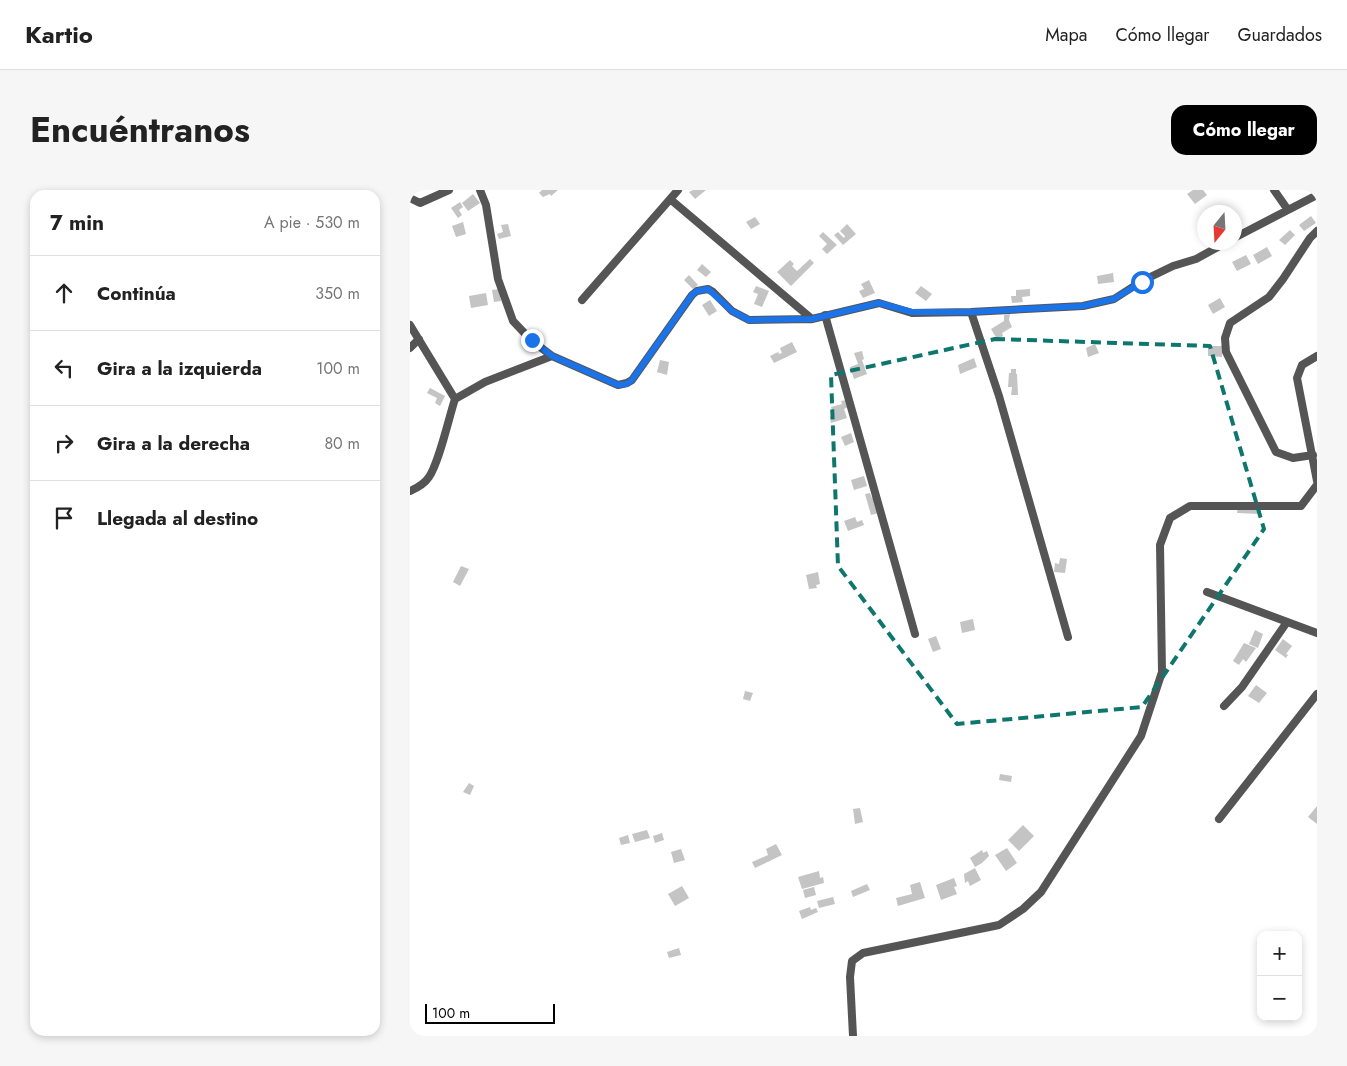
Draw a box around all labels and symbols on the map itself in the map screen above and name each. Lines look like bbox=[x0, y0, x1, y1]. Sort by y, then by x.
north arrow bbox=[1197, 205, 1242, 250]
route start bbox=[1131, 271, 1154, 294]
route end bbox=[521, 329, 544, 352]
scale bar bbox=[425, 1001, 555, 1024]

